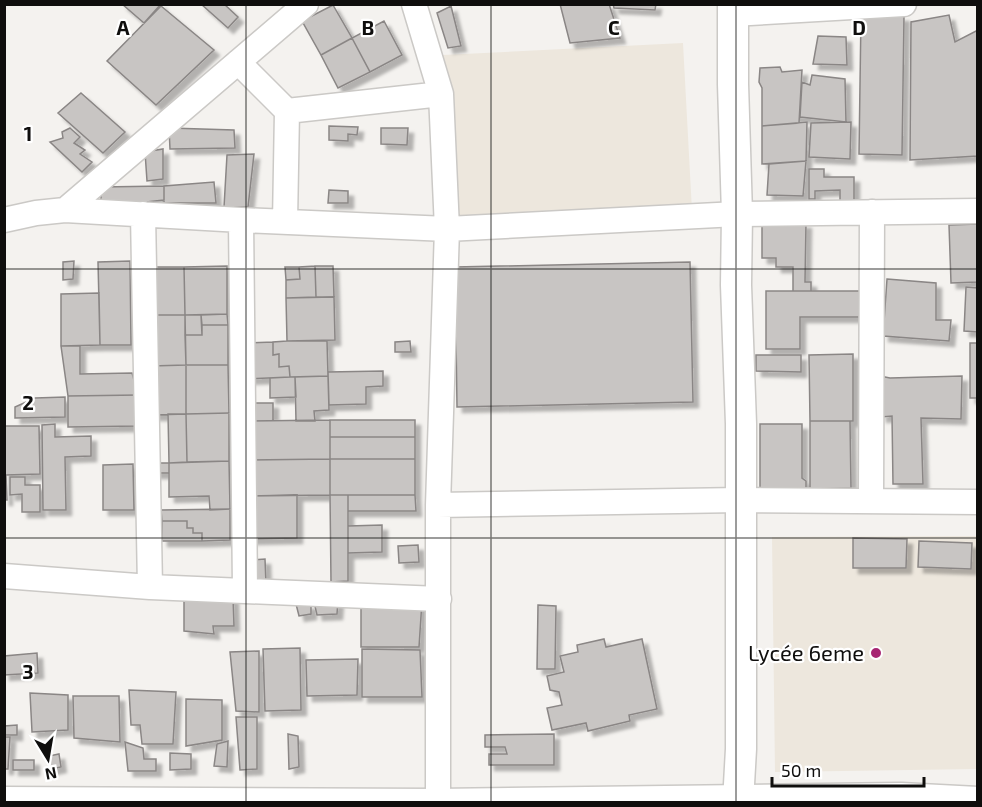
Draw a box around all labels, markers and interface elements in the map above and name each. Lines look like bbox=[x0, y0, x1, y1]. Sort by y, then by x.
text: A bbox=[116, 15, 130, 39]
text: B bbox=[362, 15, 374, 39]
text: C bbox=[608, 15, 620, 39]
text: D bbox=[852, 15, 866, 39]
text: 1 bbox=[24, 121, 32, 145]
text: 2 bbox=[22, 390, 34, 414]
place label: Lycée 6eme bbox=[748, 639, 864, 665]
marker: Lycée 6eme bbox=[869, 646, 883, 660]
text: 3 bbox=[22, 659, 34, 683]
north arrow bbox=[18, 729, 78, 789]
scale bar bbox=[772, 750, 924, 788]
text: 50 m bbox=[781, 759, 821, 781]
text: N bbox=[43, 764, 58, 785]

